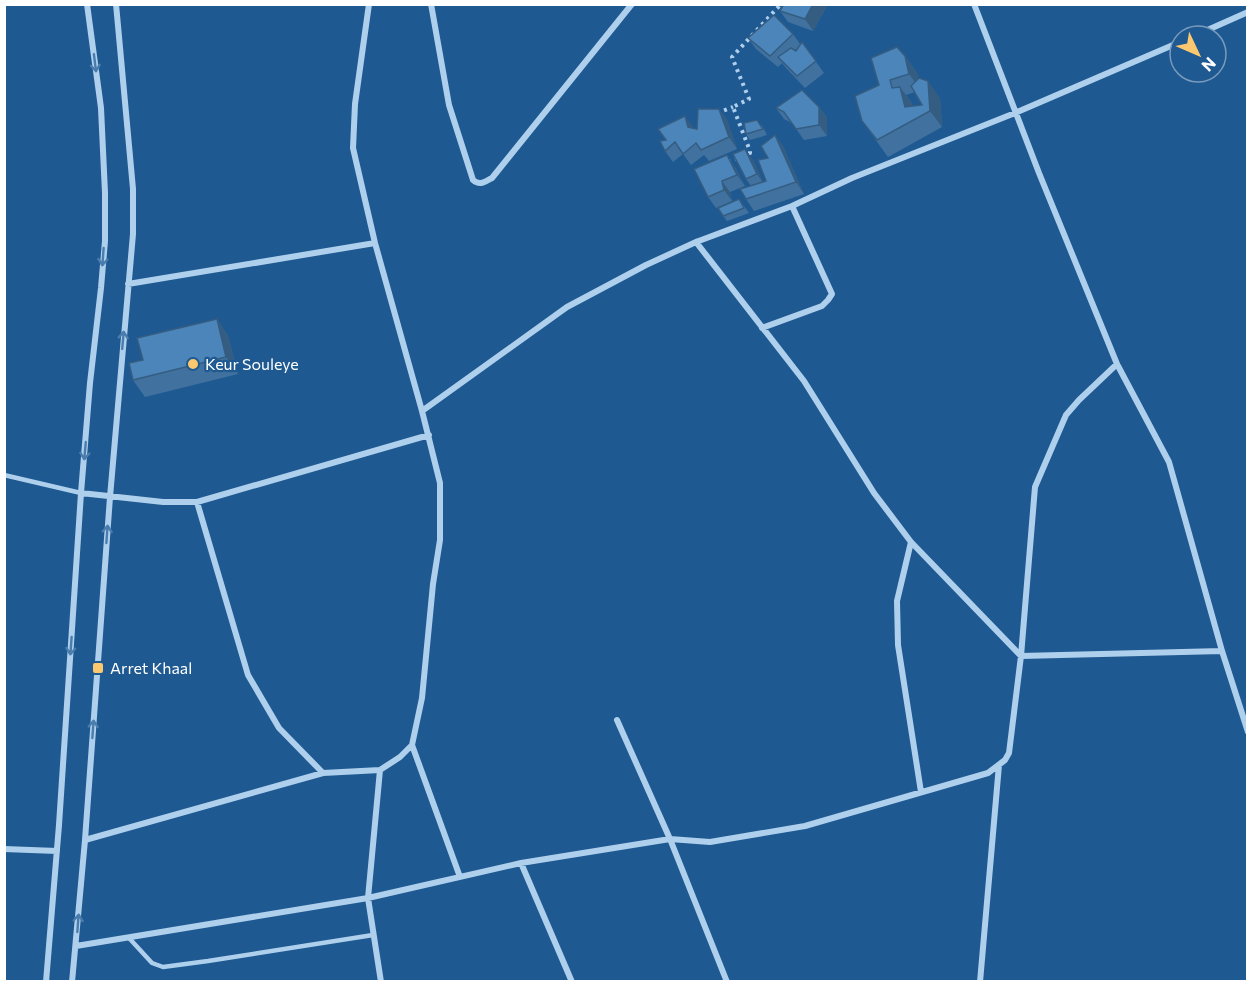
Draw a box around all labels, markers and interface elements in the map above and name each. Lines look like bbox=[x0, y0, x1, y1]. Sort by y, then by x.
north arrow bbox=[1168, 24, 1228, 84]
one-way arrow bbox=[89, 52, 100, 72]
text: N bbox=[1198, 54, 1220, 76]
one-way arrow bbox=[98, 247, 109, 267]
one-way arrow bbox=[118, 331, 129, 351]
place label: Keur Souleye bbox=[205, 354, 299, 373]
marker: Keur Souleye bbox=[186, 357, 200, 371]
one-way arrow bbox=[79, 441, 90, 461]
one-way arrow bbox=[102, 525, 113, 545]
one-way arrow bbox=[65, 635, 76, 655]
place label: Arret Khaal bbox=[110, 658, 192, 677]
marker: Arret Khaal bbox=[91, 661, 105, 675]
one-way arrow bbox=[88, 719, 99, 739]
one-way arrow bbox=[73, 914, 84, 934]

